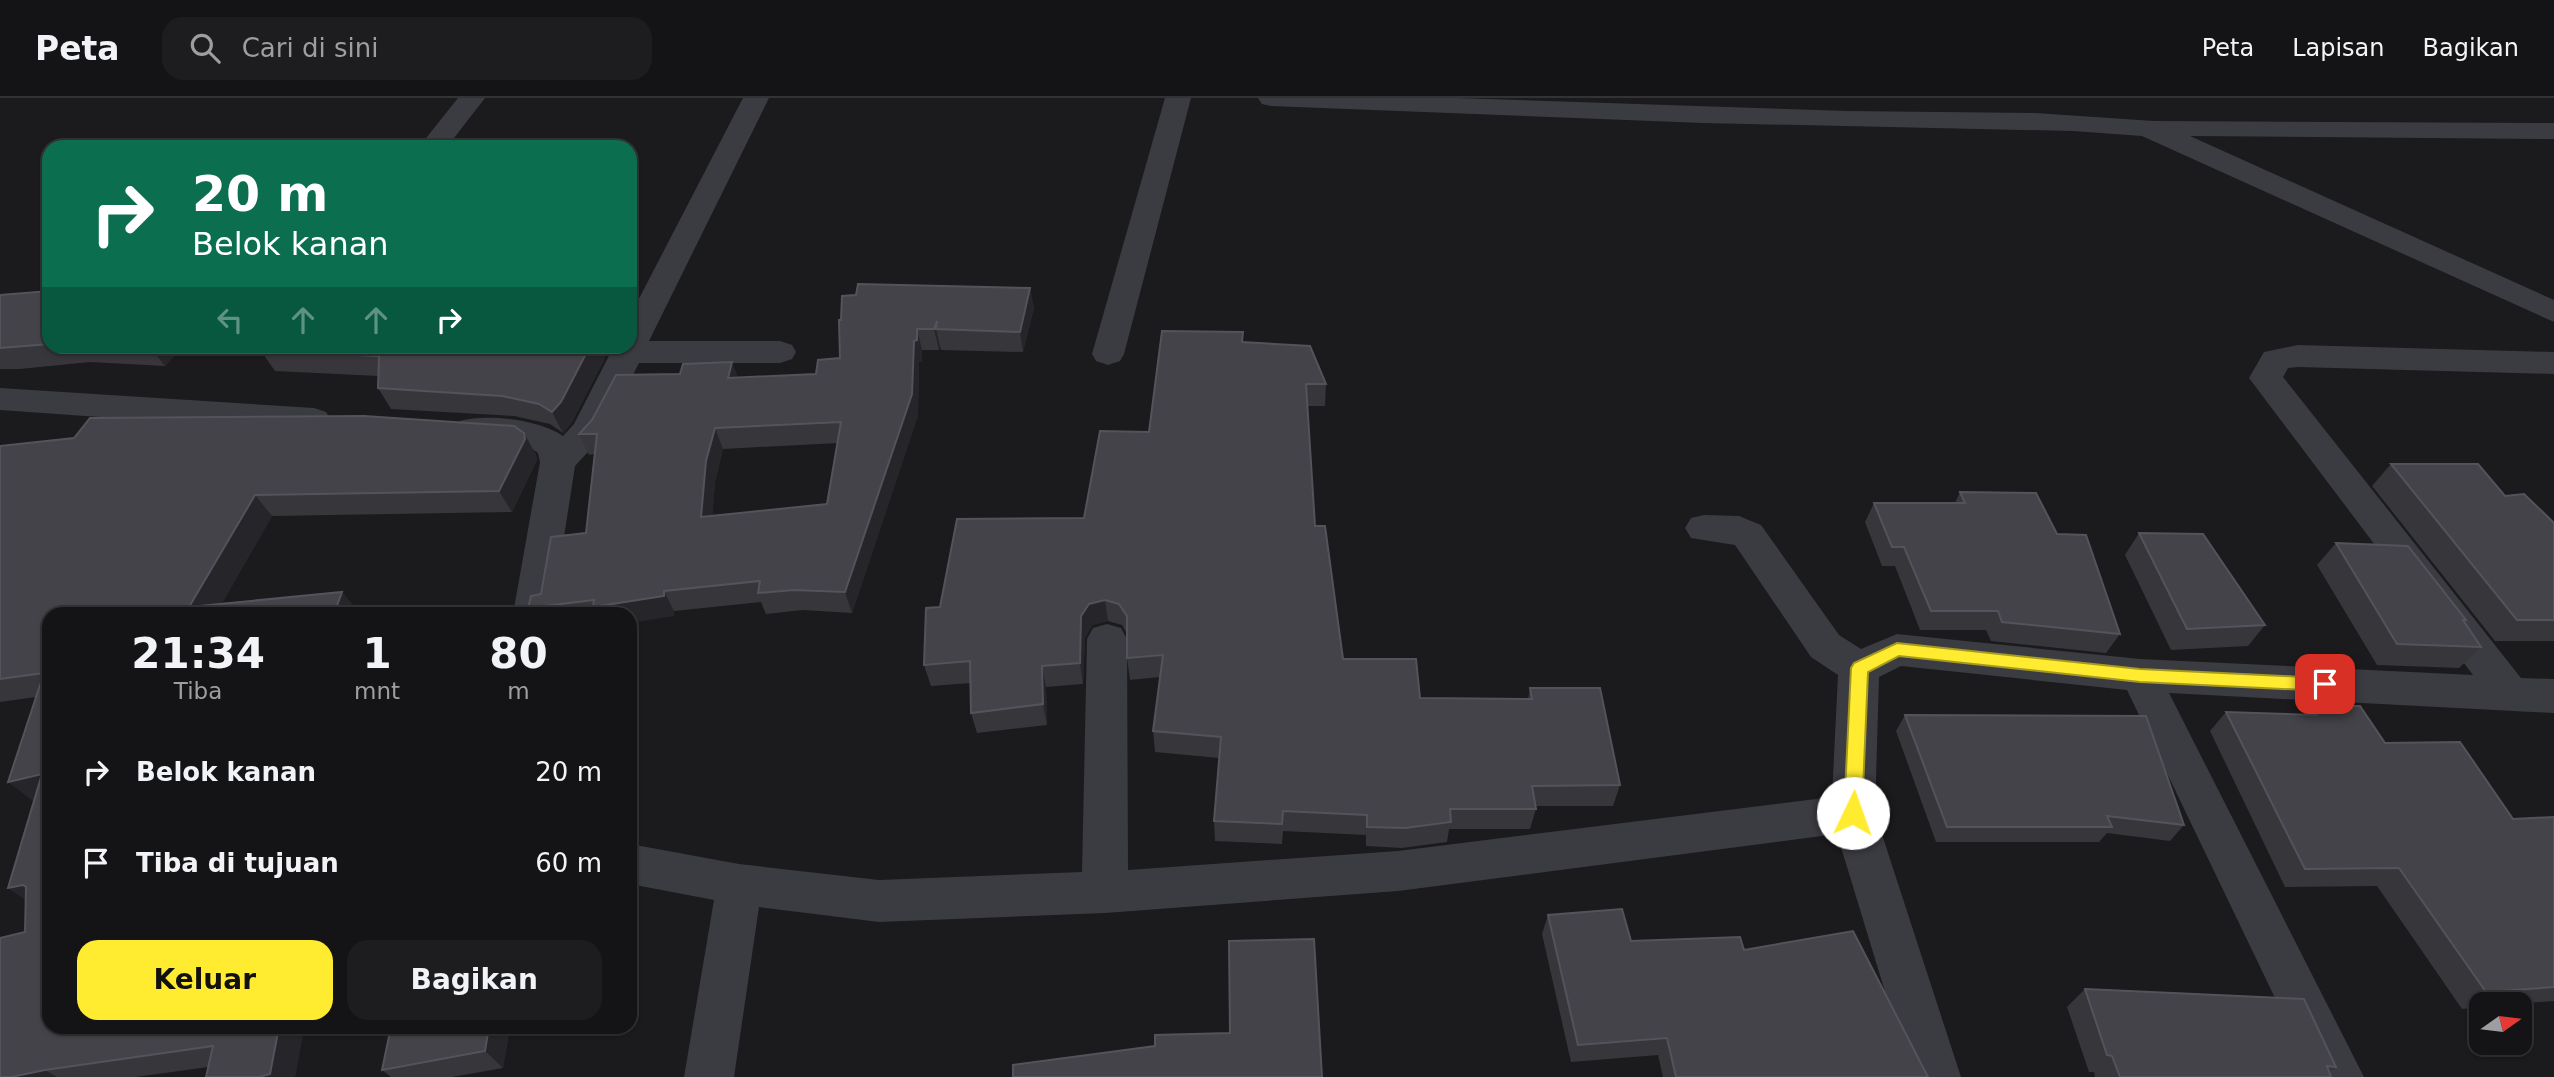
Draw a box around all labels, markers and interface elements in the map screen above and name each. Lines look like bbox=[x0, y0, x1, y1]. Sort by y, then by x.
search box bbox=[162, 17, 652, 80]
text: Peta bbox=[35, 29, 120, 68]
icon: search bbox=[186, 29, 224, 67]
text: Cari di sini bbox=[242, 33, 378, 63]
text: Peta bbox=[2202, 34, 2254, 62]
text: Lapisan bbox=[2292, 34, 2385, 62]
text: Bagikan bbox=[2423, 34, 2519, 62]
text: 20 m bbox=[192, 166, 328, 223]
icon: right bbox=[77, 168, 168, 259]
text: Belok kanan bbox=[192, 225, 389, 263]
icon: left bbox=[211, 301, 249, 339]
icon: ahead bbox=[284, 301, 322, 339]
icon: ahead bbox=[357, 301, 395, 339]
icon: right bbox=[430, 301, 468, 339]
text: 21:34 bbox=[131, 629, 265, 678]
text: 1 bbox=[362, 629, 392, 678]
text: 80 bbox=[489, 629, 548, 678]
pin bbox=[2295, 654, 2355, 714]
icon: arrive bbox=[2306, 665, 2344, 703]
text: Tiba bbox=[174, 678, 222, 704]
text: mnt bbox=[354, 678, 400, 704]
text: m bbox=[507, 678, 530, 704]
icon: right bbox=[77, 753, 115, 791]
text: Belok kanan bbox=[136, 757, 316, 787]
text: 20 m bbox=[535, 757, 602, 787]
position arrow bbox=[1816, 776, 1890, 850]
icon: arrive bbox=[77, 844, 115, 882]
text: Tiba di tujuan bbox=[136, 848, 339, 878]
text: 60 m bbox=[535, 848, 602, 878]
button: Keluar bbox=[77, 940, 333, 1020]
button: Bagikan bbox=[347, 940, 602, 1020]
north arrow bbox=[2469, 992, 2532, 1055]
map controls bbox=[2469, 992, 2532, 1055]

